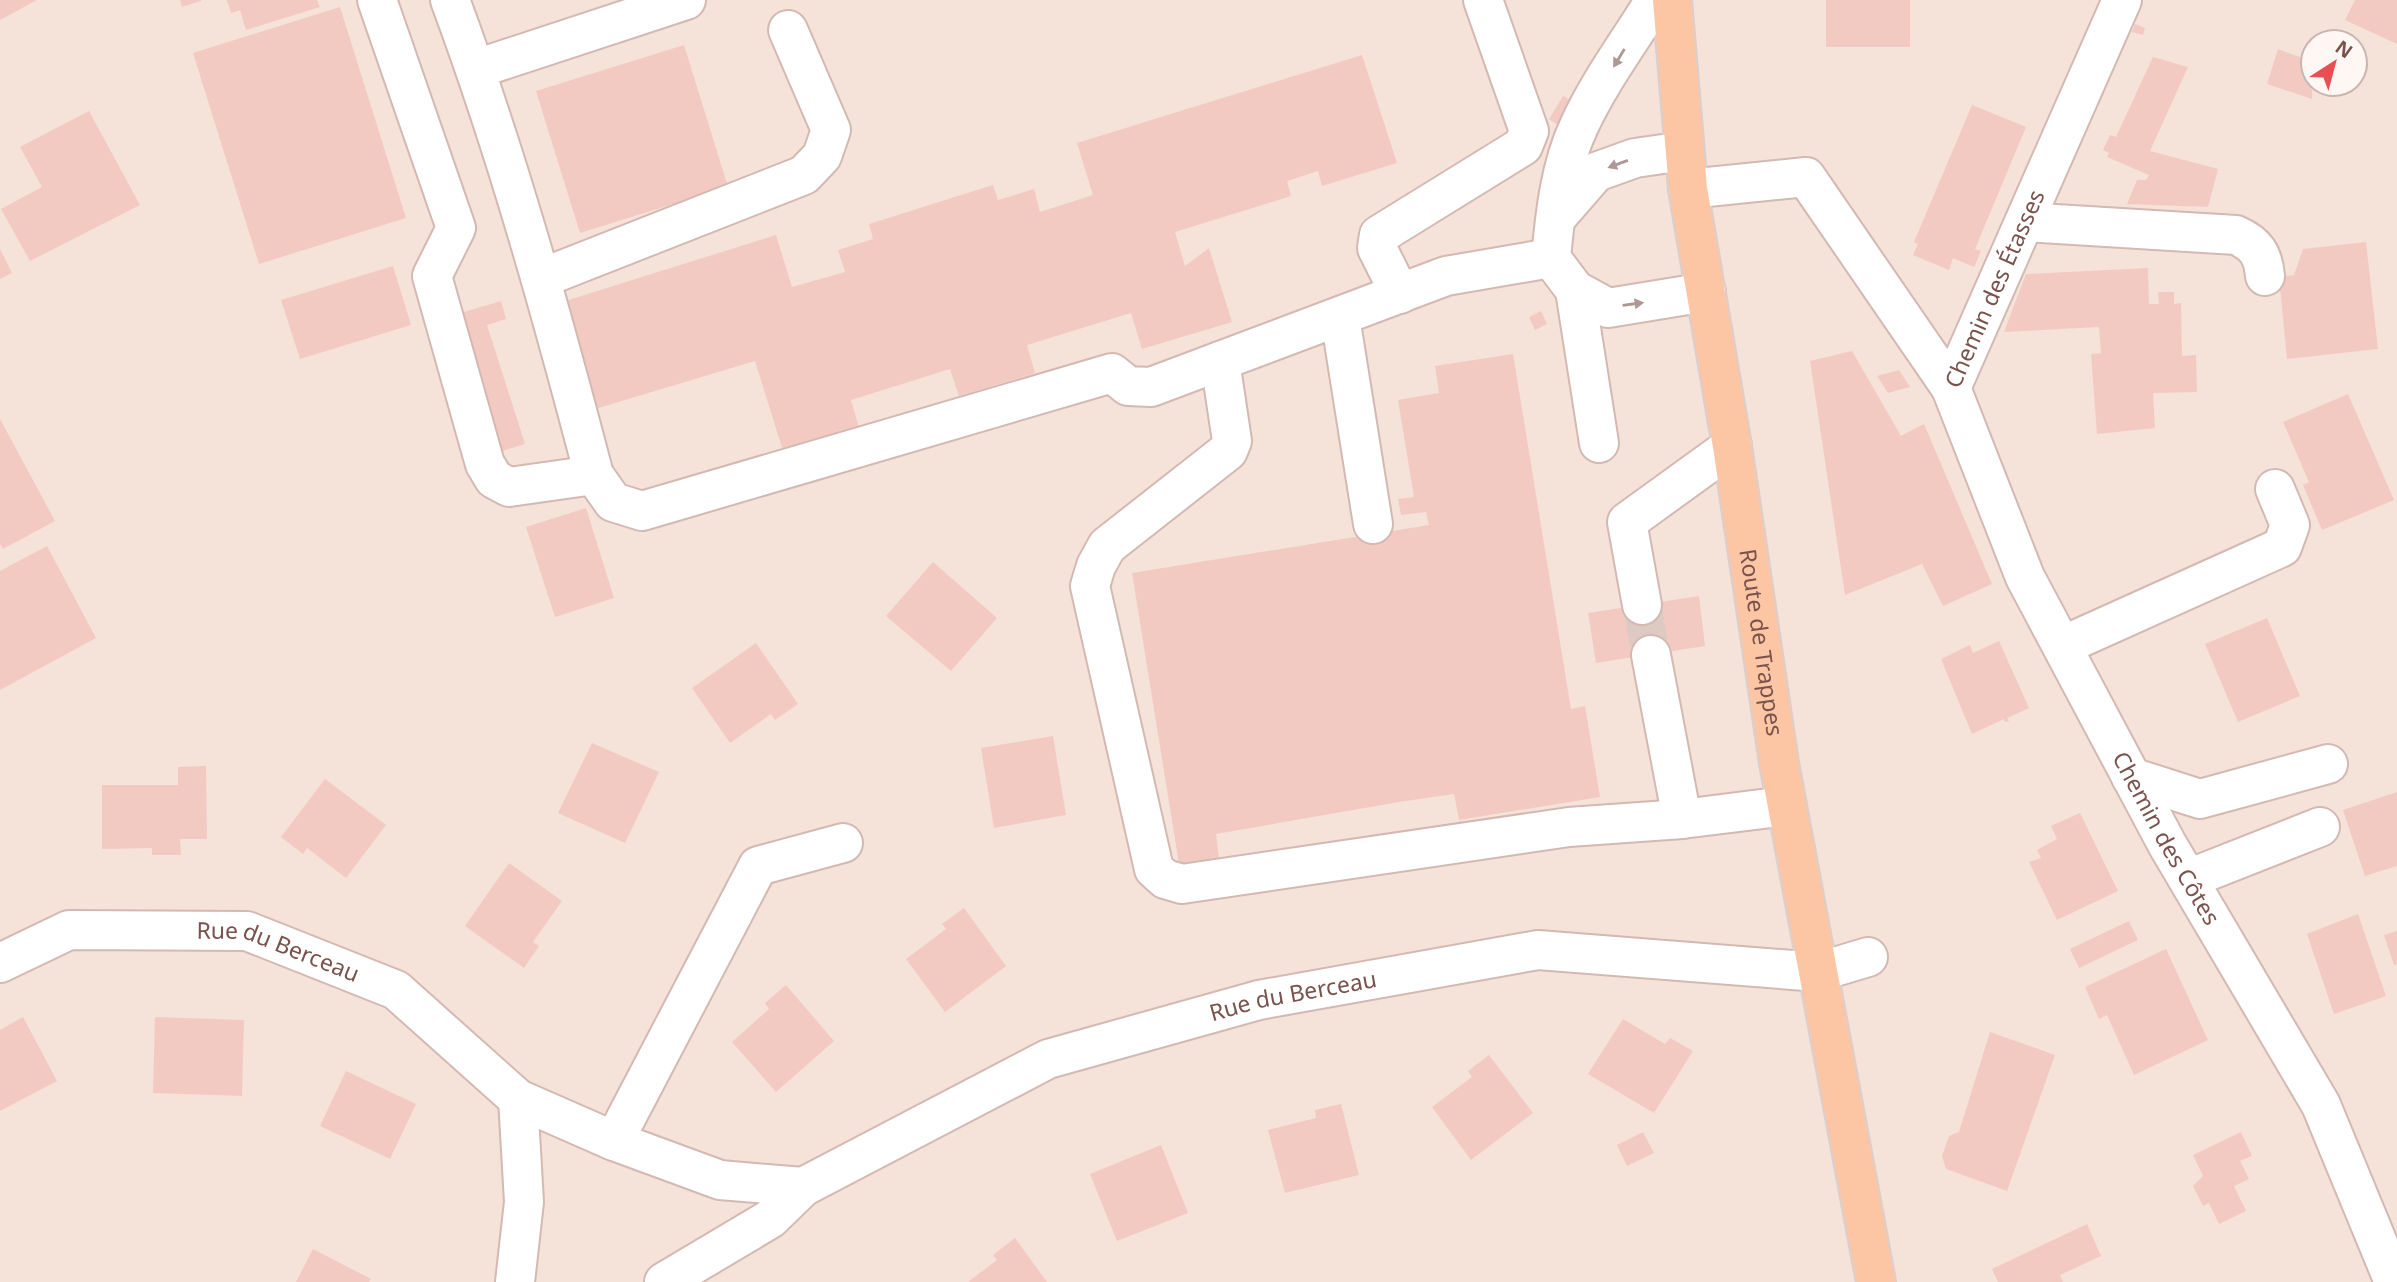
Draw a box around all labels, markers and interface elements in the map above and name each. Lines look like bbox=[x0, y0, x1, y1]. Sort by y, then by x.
north arrow bbox=[2299, 28, 2369, 98]
text: N bbox=[2330, 34, 2358, 64]
one-way arrow bbox=[1613, 49, 1626, 68]
one-way arrow bbox=[1607, 159, 1628, 170]
street label: Chemin des Étasses bbox=[1936, 184, 2052, 393]
one-way arrow bbox=[1622, 299, 1644, 310]
street label: Route de Trappes bbox=[1732, 547, 1792, 738]
street label: Chemin des Côtes bbox=[2106, 745, 2228, 931]
street label: Rue du Berceau bbox=[196, 914, 364, 989]
street label: Rue du Berceau bbox=[1205, 962, 1379, 1028]

